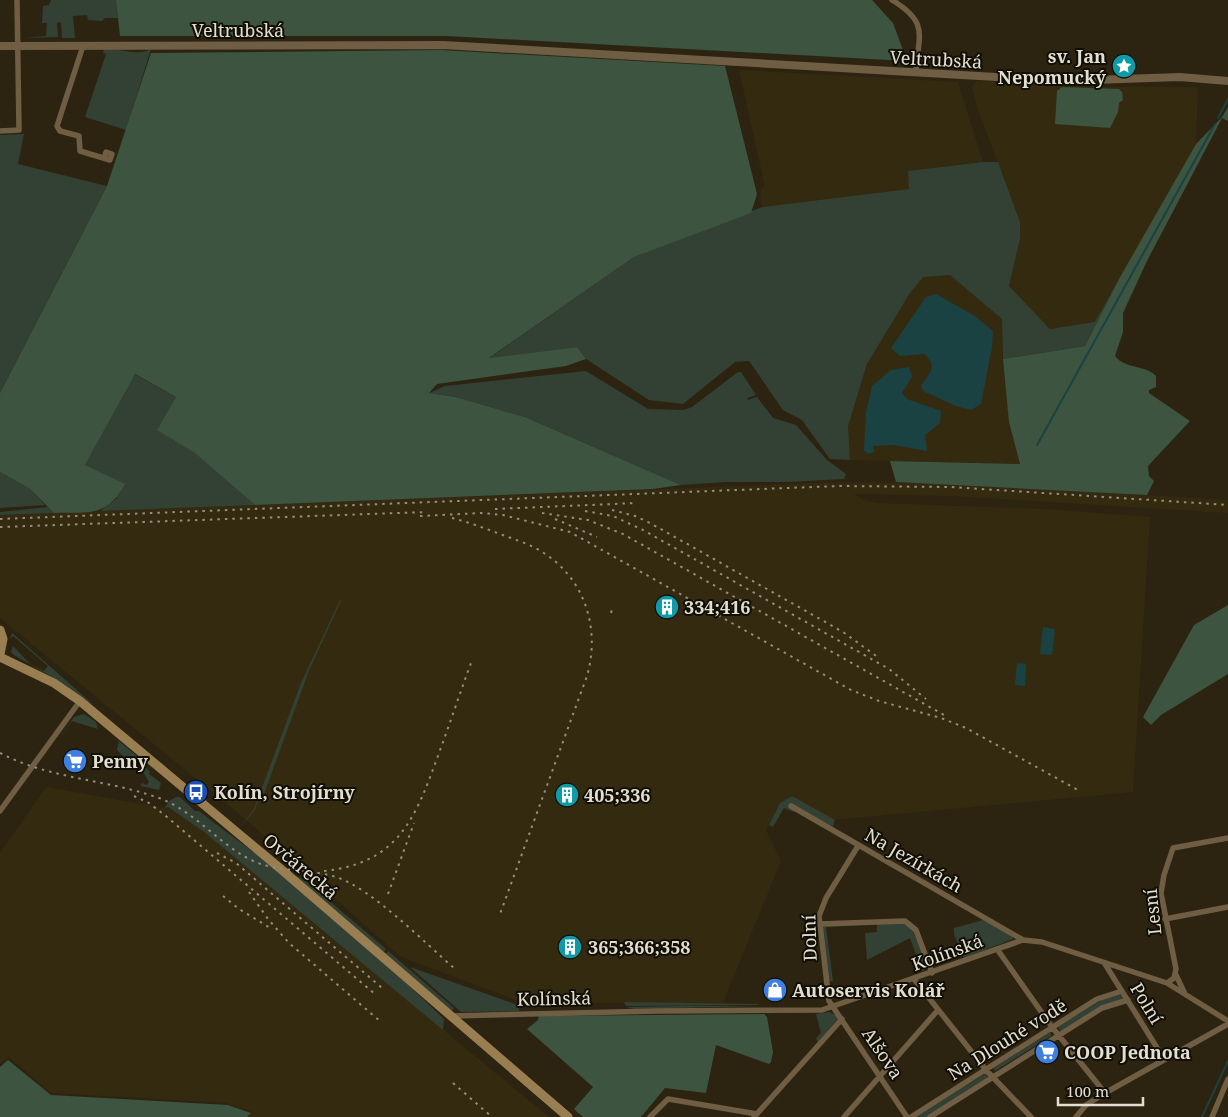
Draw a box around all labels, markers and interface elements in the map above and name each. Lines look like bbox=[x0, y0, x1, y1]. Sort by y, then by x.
street label: Veltrubská bbox=[192, 18, 284, 42]
place label: sv. Jan Nepomucký bbox=[998, 44, 1107, 89]
street label: Veltrubská bbox=[889, 45, 983, 73]
place icon: sv. Jan Nepomucký bbox=[1111, 53, 1137, 79]
building icon: 334;416 bbox=[654, 594, 680, 620]
place label: 334;416 bbox=[684, 595, 751, 619]
supermarket icon: Penny bbox=[62, 748, 88, 774]
place label: Penny bbox=[92, 749, 148, 773]
bus stop icon: Kolín, Strojírny bbox=[183, 779, 209, 805]
place label: Kolín, Strojírny bbox=[214, 780, 355, 804]
building icon: 405;336 bbox=[554, 782, 580, 808]
place label: 405;336 bbox=[584, 783, 651, 807]
street label: Na Jezírkách bbox=[861, 822, 967, 898]
street label: Ovčárecká bbox=[259, 828, 343, 904]
street label: Lesní bbox=[1138, 887, 1166, 936]
street label: Dolní bbox=[796, 914, 822, 962]
street label: Kolínská bbox=[908, 928, 986, 976]
building icon: 365;366;358 bbox=[557, 934, 583, 960]
place label: 365;366;358 bbox=[588, 935, 690, 959]
shop icon: Autoservis Kolář bbox=[762, 977, 788, 1003]
place label: Autoservis Kolář bbox=[792, 978, 946, 1002]
street label: Polní bbox=[1125, 978, 1169, 1028]
street label: Kolínská bbox=[517, 985, 591, 1011]
street label: Na Dlouhé vodě bbox=[943, 993, 1071, 1085]
street label: Alšova bbox=[857, 1023, 909, 1083]
supermarket icon: COOP Jednota bbox=[1034, 1039, 1060, 1065]
place label: COOP Jednota bbox=[1064, 1040, 1191, 1064]
scale bar bbox=[1058, 1074, 1143, 1106]
text: 100 m bbox=[1066, 1081, 1109, 1101]

